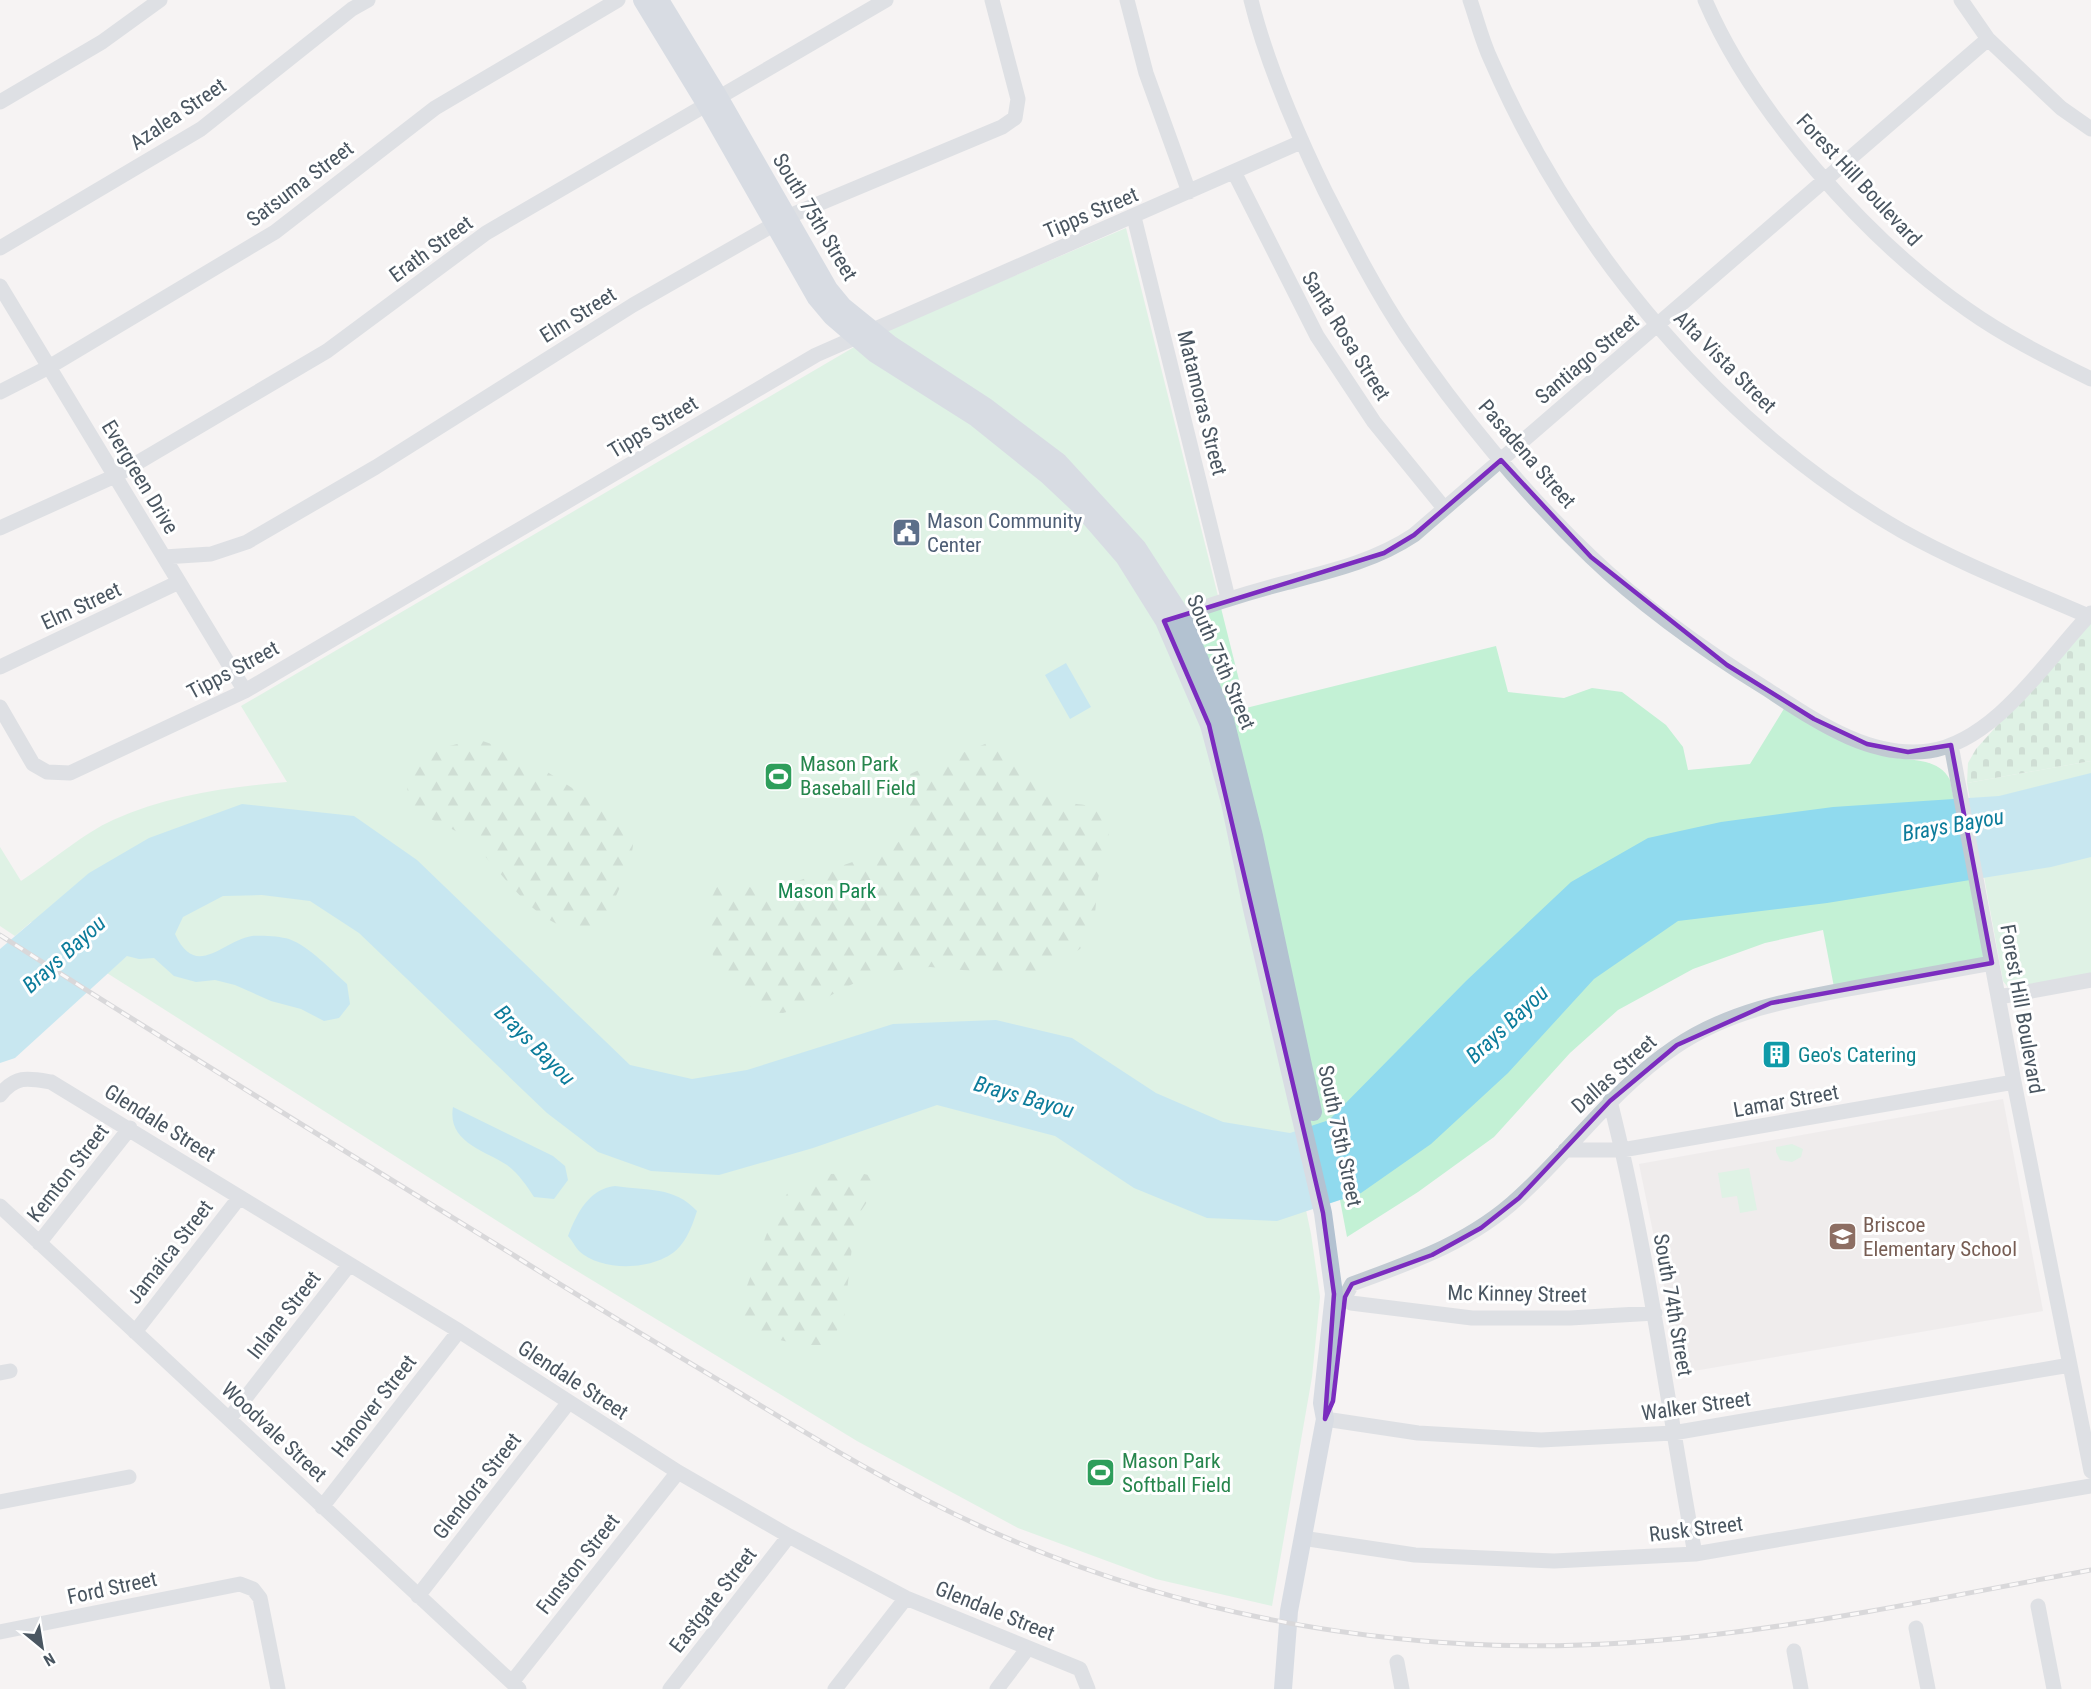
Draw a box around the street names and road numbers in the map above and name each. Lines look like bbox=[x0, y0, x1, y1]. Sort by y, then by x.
street label: Azalea Street bbox=[126, 73, 230, 155]
street label: Forest Hill Boulevard bbox=[1792, 109, 1926, 251]
street label: Satsuma Street bbox=[242, 136, 358, 232]
street label: South 75th Street bbox=[768, 149, 862, 285]
street label: Tipps Street bbox=[1040, 182, 1142, 244]
street label: Erath Street bbox=[385, 211, 477, 287]
street label: Santa Rosa Street bbox=[1297, 267, 1395, 405]
street label: Elm Street bbox=[536, 282, 620, 348]
street label: Alta Vista Street bbox=[1669, 306, 1781, 418]
street label: Santiago Street bbox=[1531, 309, 1643, 409]
street label: Matamoras Street bbox=[1172, 328, 1232, 478]
street label: Tipps Street bbox=[604, 391, 702, 463]
street label: Pasadena Street bbox=[1473, 395, 1581, 513]
street label: Evergreen Drive bbox=[97, 416, 183, 538]
street label: Elm Street bbox=[37, 577, 125, 635]
street label: South 75th Street bbox=[1182, 591, 1260, 733]
street label: Tipps Street bbox=[183, 636, 283, 704]
street label: Forest Hill Boulevard bbox=[1995, 922, 2049, 1096]
street label: Dallas Street bbox=[1567, 1030, 1661, 1118]
street label: South 75th Street bbox=[1313, 1063, 1367, 1209]
street label: Glendale Street bbox=[100, 1079, 220, 1167]
street label: Lamar Street bbox=[1732, 1080, 1840, 1122]
street label: Kemton Street bbox=[22, 1119, 114, 1227]
street label: Jamaica Street bbox=[122, 1195, 218, 1309]
street label: South 74th Street bbox=[1649, 1232, 1697, 1378]
street label: Inlane Street bbox=[242, 1267, 326, 1363]
street label: Mc Kinney Street bbox=[1447, 1281, 1587, 1307]
street label: Glendale Street bbox=[513, 1336, 633, 1424]
street label: Hanover Street bbox=[327, 1350, 421, 1462]
street label: Woodvale Street bbox=[217, 1377, 331, 1487]
street label: Walker Street bbox=[1640, 1386, 1752, 1426]
street label: Glendora Street bbox=[428, 1428, 526, 1544]
street label: Funston Street bbox=[531, 1509, 625, 1619]
street label: Rusk Street bbox=[1648, 1511, 1744, 1547]
street label: Eastgate Street bbox=[665, 1543, 761, 1657]
street label: Ford Street bbox=[65, 1567, 159, 1609]
street label: Glendale Street bbox=[932, 1576, 1058, 1646]

